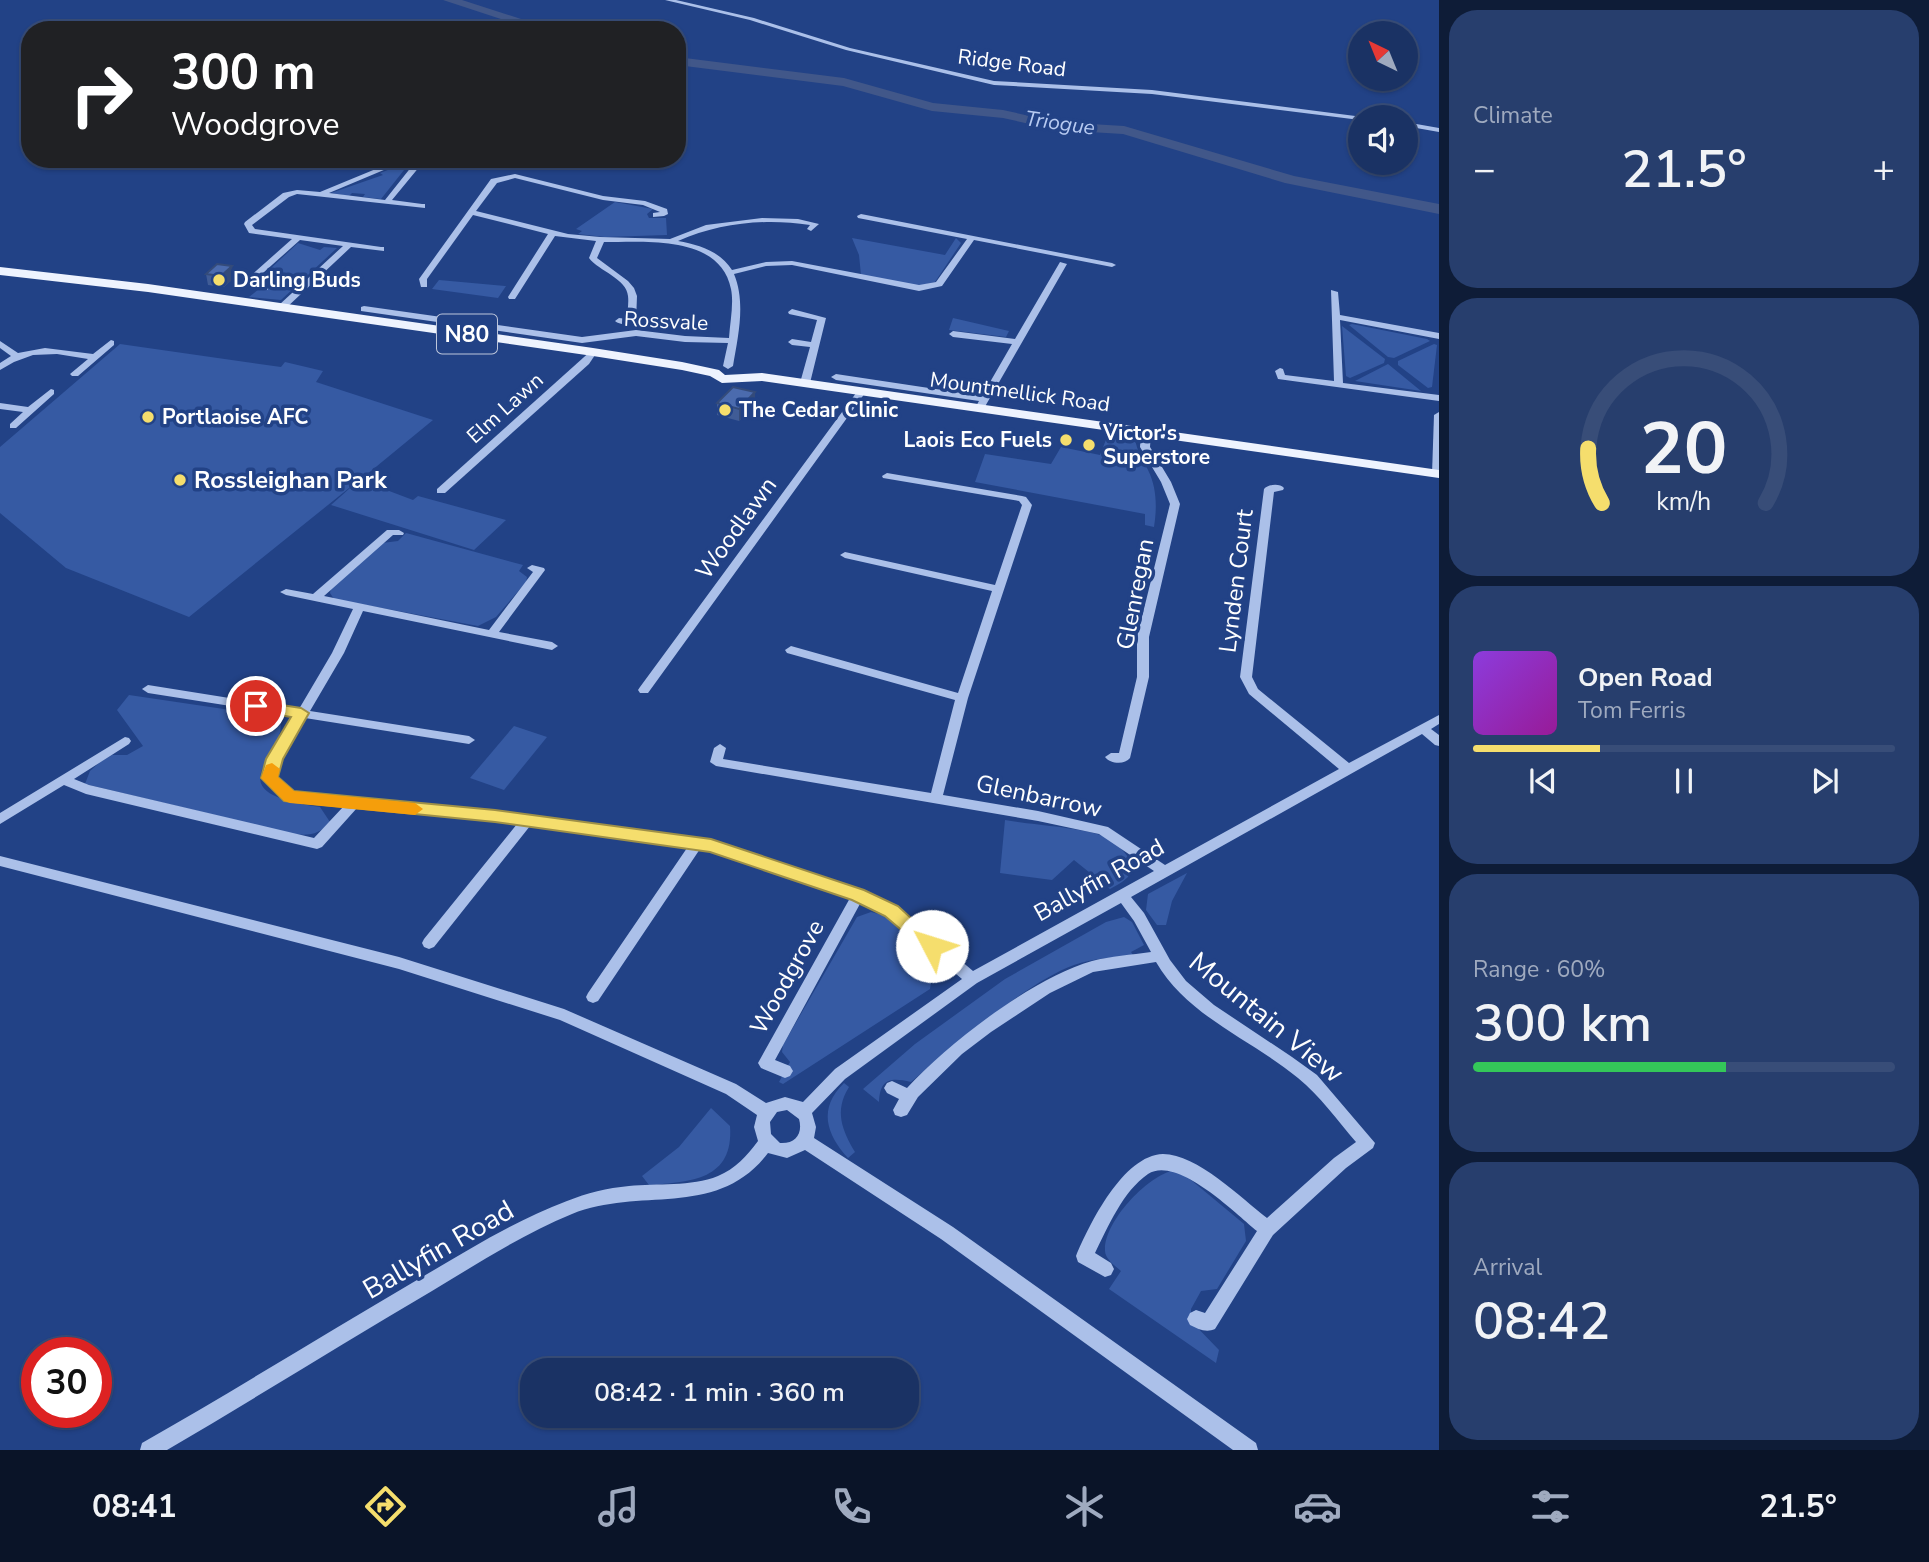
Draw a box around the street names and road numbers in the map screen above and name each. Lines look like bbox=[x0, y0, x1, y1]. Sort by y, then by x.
street label: Ridge Road bbox=[956, 42, 1068, 84]
street label: Rossvale bbox=[623, 305, 709, 337]
road number: N80 bbox=[437, 314, 497, 354]
street label: Mountmellick Road bbox=[928, 365, 1112, 419]
street label: Elm Lawn bbox=[461, 366, 549, 450]
street label: Woodlawn bbox=[688, 470, 784, 586]
street label: Lynden Court bbox=[1211, 507, 1261, 655]
street label: Glenregan bbox=[1109, 536, 1161, 652]
street label: Glenbarrow bbox=[973, 767, 1105, 825]
street label: Ballyfin Road bbox=[1028, 831, 1170, 929]
street label: Woodgrove bbox=[742, 914, 832, 1040]
street label: Mountain View bbox=[1181, 943, 1352, 1092]
street label: Ballyfin Road bbox=[356, 1191, 521, 1308]

